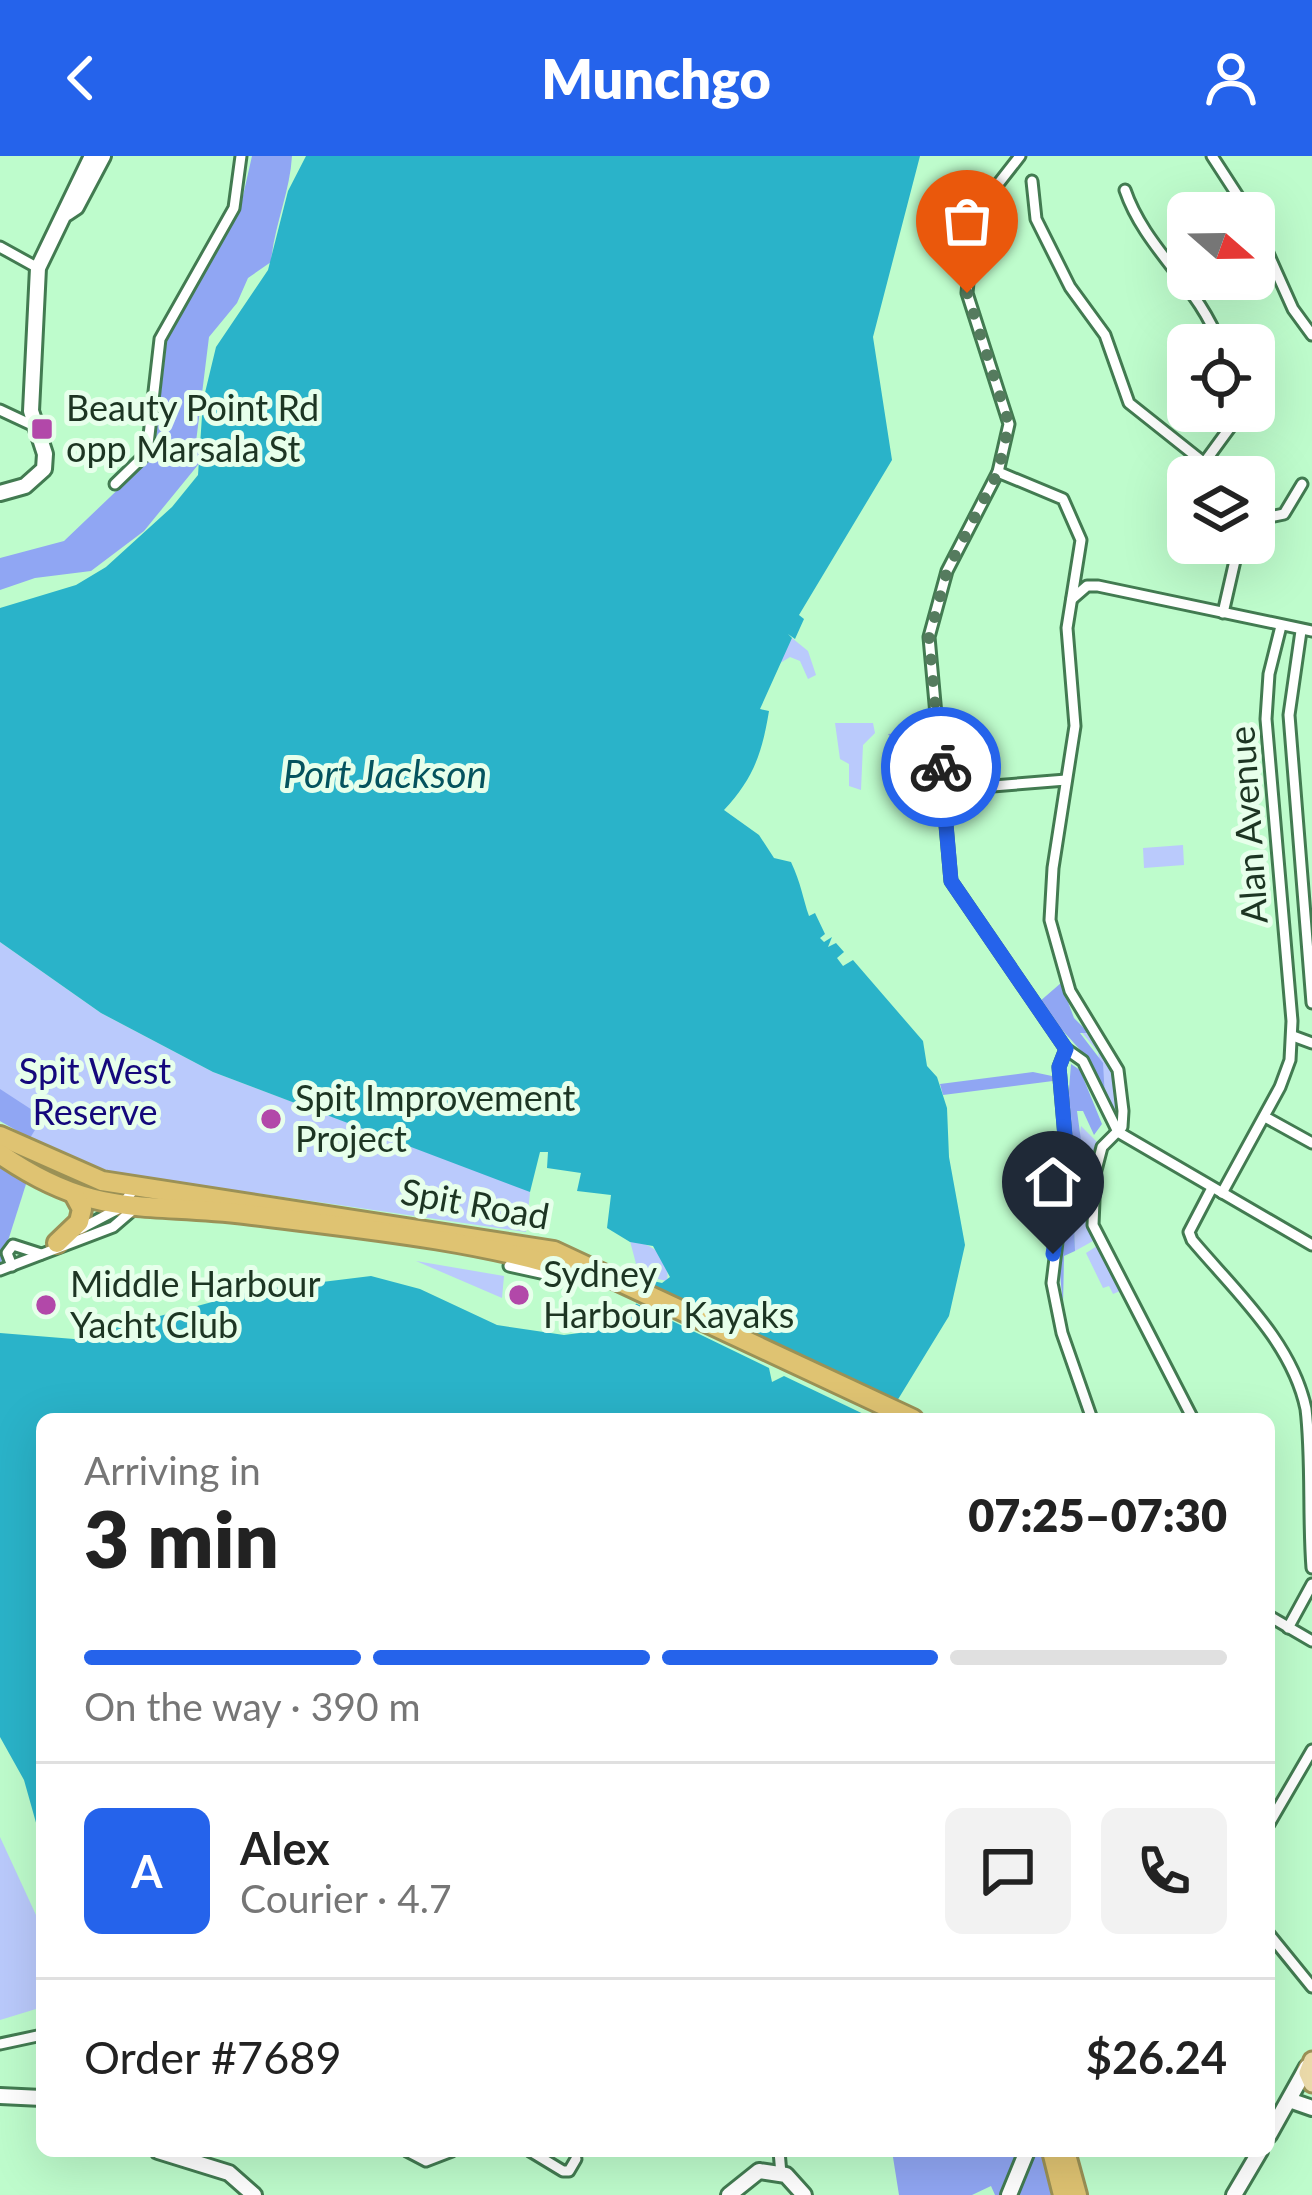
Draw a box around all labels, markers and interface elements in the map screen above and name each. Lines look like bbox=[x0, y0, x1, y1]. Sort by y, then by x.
icon: back bbox=[48, 45, 114, 111]
icon: person bbox=[1198, 45, 1264, 111]
text: Munchgo bbox=[541, 46, 771, 111]
pin bbox=[916, 170, 1018, 293]
icon: bag bbox=[934, 188, 1000, 254]
north arrow bbox=[1167, 192, 1275, 300]
map controls bbox=[1167, 192, 1275, 564]
button: locate bbox=[1167, 324, 1275, 432]
place label: Beauty Point Rd opp Marsala St bbox=[66, 385, 319, 470]
marker: Beauty Point Rd opp Marsala St bbox=[29, 416, 55, 442]
button: layers bbox=[1167, 456, 1275, 564]
courier bbox=[881, 707, 1001, 827]
street label: Alan Avenue bbox=[1218, 725, 1276, 925]
icon: bike bbox=[908, 734, 974, 800]
water label: Port Jackson bbox=[283, 750, 487, 796]
park label: Spit West Reserve bbox=[19, 1048, 171, 1133]
place label: Spit Improvement Project bbox=[295, 1075, 575, 1160]
marker: Spit Improvement Project bbox=[258, 1106, 284, 1132]
pin bbox=[1002, 1131, 1104, 1254]
icon: home bbox=[1020, 1149, 1086, 1215]
street label: Spit Road bbox=[398, 1168, 553, 1238]
place label: Sydney Harbour Kayaks bbox=[543, 1251, 794, 1336]
place label: Middle Harbour Yacht Club bbox=[70, 1261, 321, 1346]
marker: Sydney Harbour Kayaks bbox=[506, 1282, 532, 1308]
marker: Middle Harbour Yacht Club bbox=[33, 1292, 59, 1318]
text: Arriving in bbox=[84, 1447, 261, 1493]
text: 07:25–07:30 bbox=[968, 1488, 1227, 1542]
text: 3 min bbox=[84, 1491, 279, 1585]
text: On the way · 390 m bbox=[84, 1683, 421, 1729]
button: chat bbox=[945, 1808, 1071, 1934]
button: phone bbox=[1101, 1808, 1227, 1934]
text: Alex bbox=[240, 1821, 330, 1875]
text: A bbox=[131, 1844, 163, 1898]
text: Courier · 4.7 bbox=[240, 1875, 452, 1921]
text: Order #7689 bbox=[84, 2030, 342, 2084]
text: $26.24 bbox=[1086, 2030, 1227, 2084]

